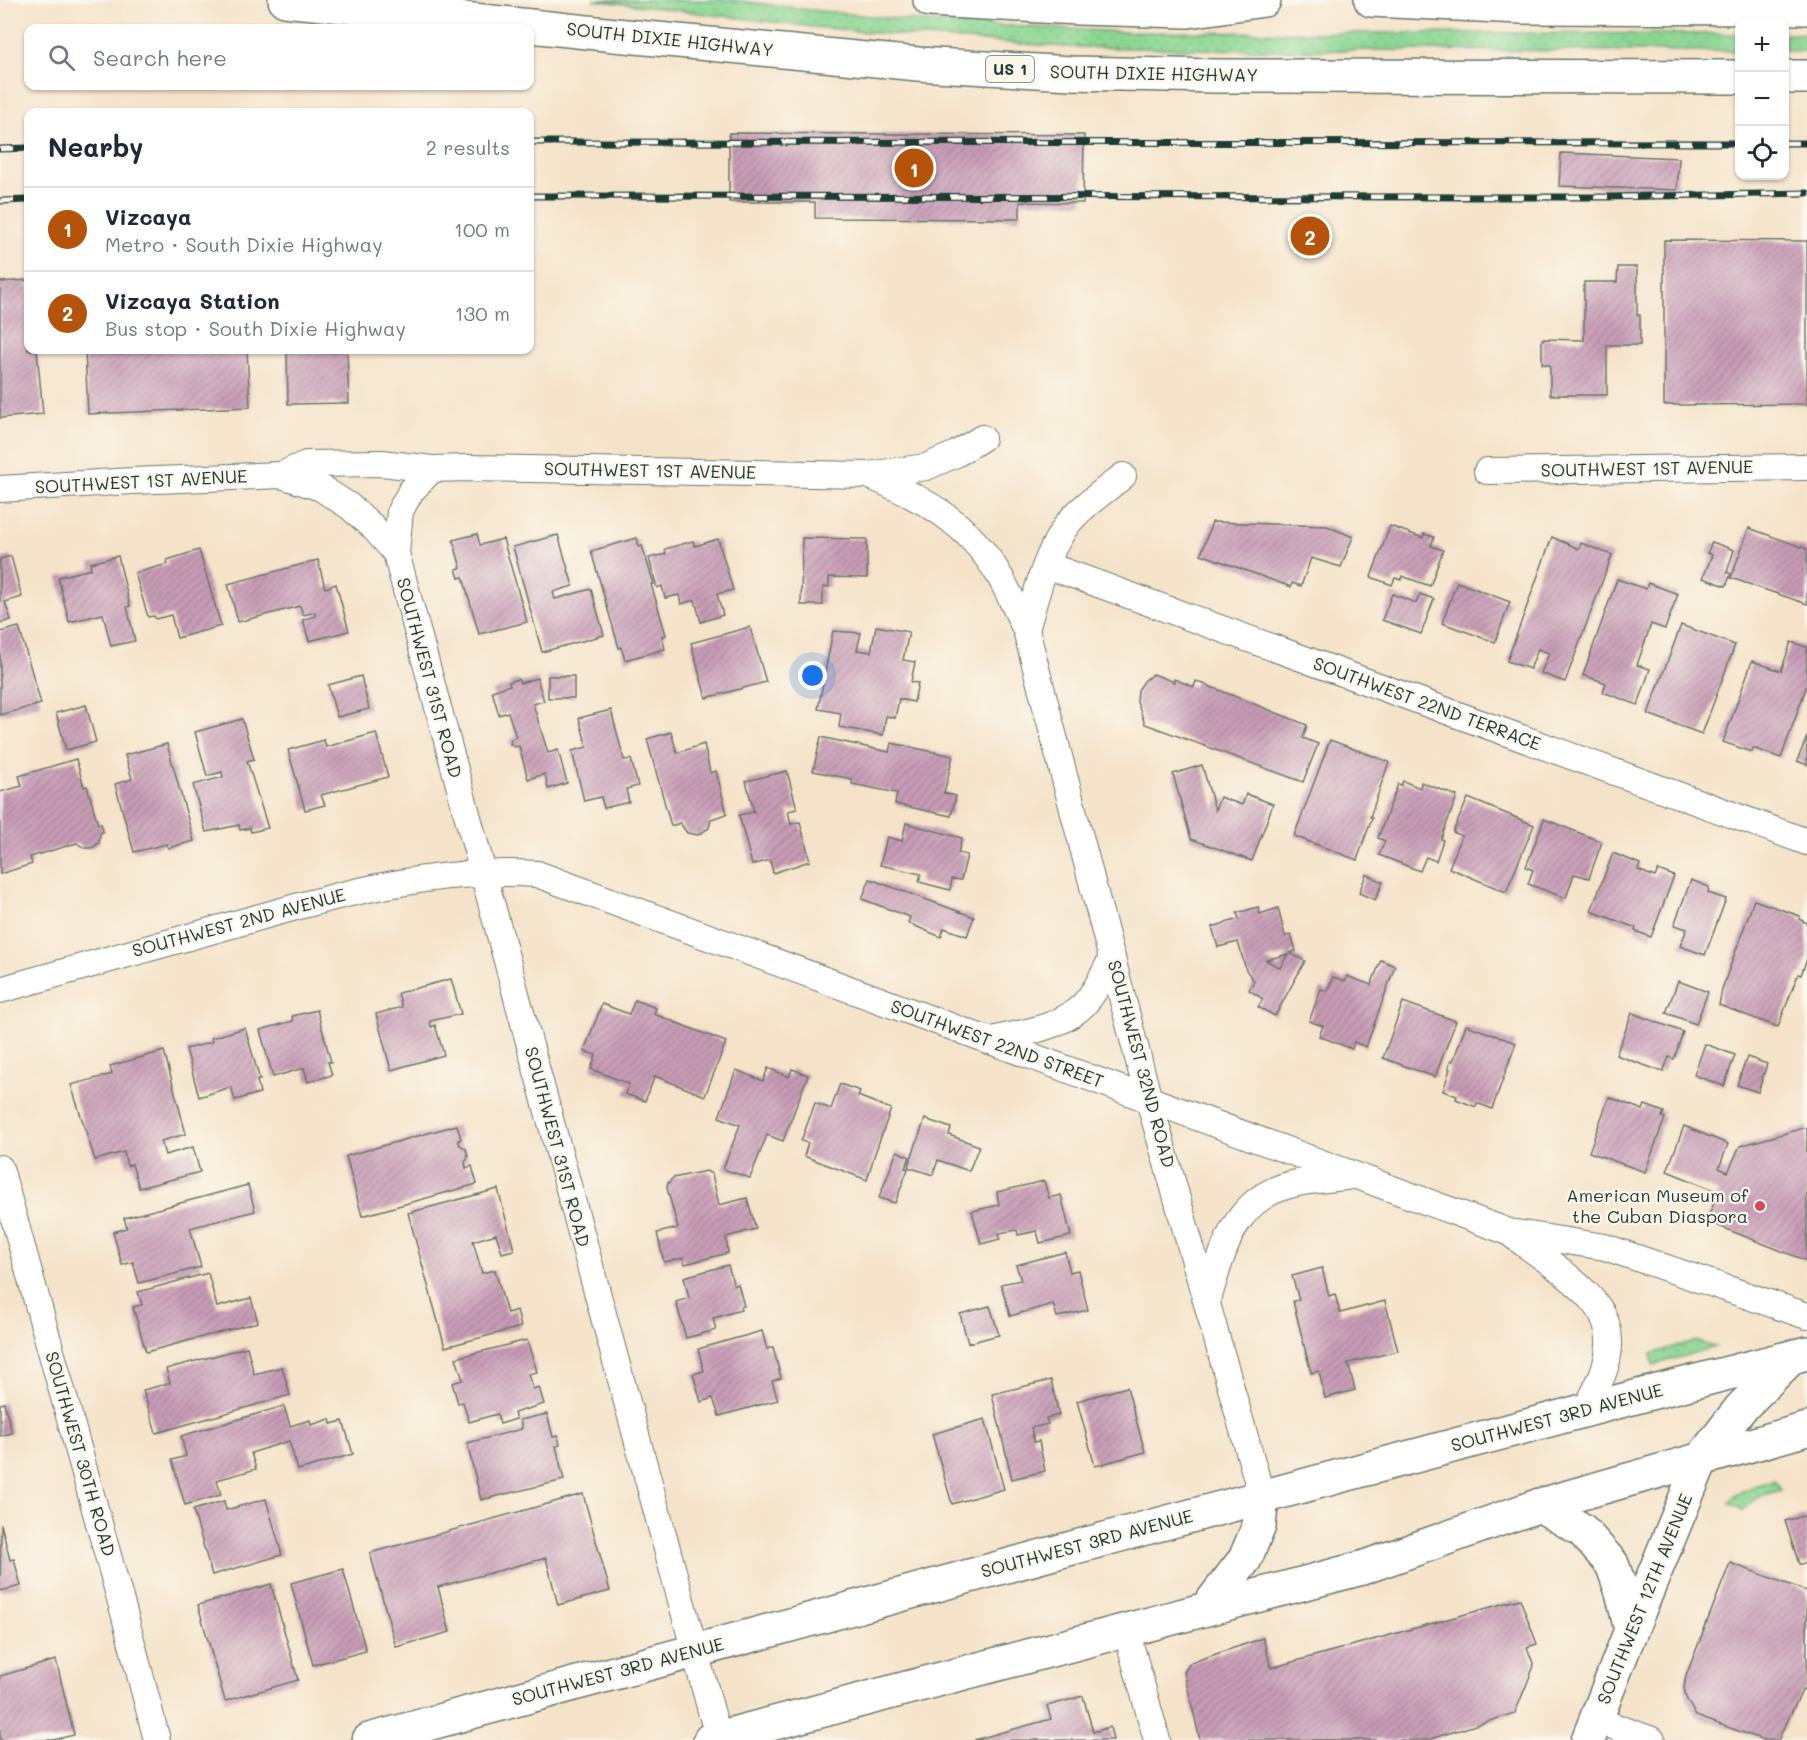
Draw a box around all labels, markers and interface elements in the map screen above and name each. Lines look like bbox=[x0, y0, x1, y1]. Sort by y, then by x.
street label: SOUTH DIXIE HIGHWAY bbox=[565, 16, 775, 62]
map controls bbox=[1735, 18, 1789, 180]
button: + bbox=[1735, 18, 1789, 72]
search box bbox=[24, 24, 534, 90]
icon: search bbox=[45, 41, 78, 74]
text: Search here bbox=[93, 43, 227, 72]
road number: US 1 bbox=[986, 56, 1034, 82]
street label: SOUTH DIXIE HIGHWAY bbox=[1050, 59, 1258, 87]
button: − bbox=[1735, 72, 1789, 126]
button: locate bbox=[1735, 126, 1789, 180]
text: Nearby bbox=[48, 130, 143, 164]
text: 2 results bbox=[426, 134, 510, 160]
pin: 1 bbox=[894, 146, 934, 190]
text: Vizcaya bbox=[105, 202, 192, 231]
pin: 2 bbox=[1290, 214, 1330, 258]
text: 1 bbox=[63, 216, 72, 242]
text: 100 m bbox=[454, 216, 510, 242]
text: Metro · South Dixie Highway bbox=[105, 231, 383, 257]
text: Vizcaya Station bbox=[105, 286, 280, 315]
text: 2 bbox=[62, 300, 73, 326]
text: 130 m bbox=[455, 300, 510, 326]
text: Bus stop · South Dixie Highway bbox=[105, 315, 406, 341]
street label: SOUTHWEST 1ST AVENUE bbox=[1541, 454, 1753, 482]
street label: SOUTHWEST 1ST AVENUE bbox=[544, 456, 756, 484]
street label: SOUTHWEST 1ST AVENUE bbox=[34, 463, 248, 499]
street label: SOUTHWEST 31ST ROAD bbox=[392, 575, 468, 781]
street label: SOUTHWEST 22ND TERRACE bbox=[1310, 651, 1545, 756]
your location bbox=[798, 661, 827, 690]
street label: SOUTHWEST 2ND AVENUE bbox=[129, 882, 348, 962]
street label: SOUTHWEST 32ND ROAD bbox=[1103, 957, 1181, 1170]
street label: SOUTHWEST 22ND STREET bbox=[887, 993, 1107, 1093]
street label: SOUTHWEST 31ST ROAD bbox=[520, 1044, 596, 1250]
place label: American Museum of the Cuban Diaspora bbox=[1566, 1183, 1749, 1228]
marker: American Museum of the Cuban Diaspora bbox=[1753, 1199, 1767, 1213]
street label: SOUTHWEST 30TH ROAD bbox=[40, 1348, 122, 1559]
street label: SOUTHWEST 3RD AVENUE bbox=[1448, 1377, 1666, 1457]
street label: SOUTHWEST 12TH AVENUE bbox=[1591, 1490, 1697, 1708]
street label: SOUTHWEST 3RD AVENUE bbox=[978, 1503, 1196, 1583]
street label: SOUTHWEST 3RD AVENUE bbox=[509, 1631, 727, 1711]

